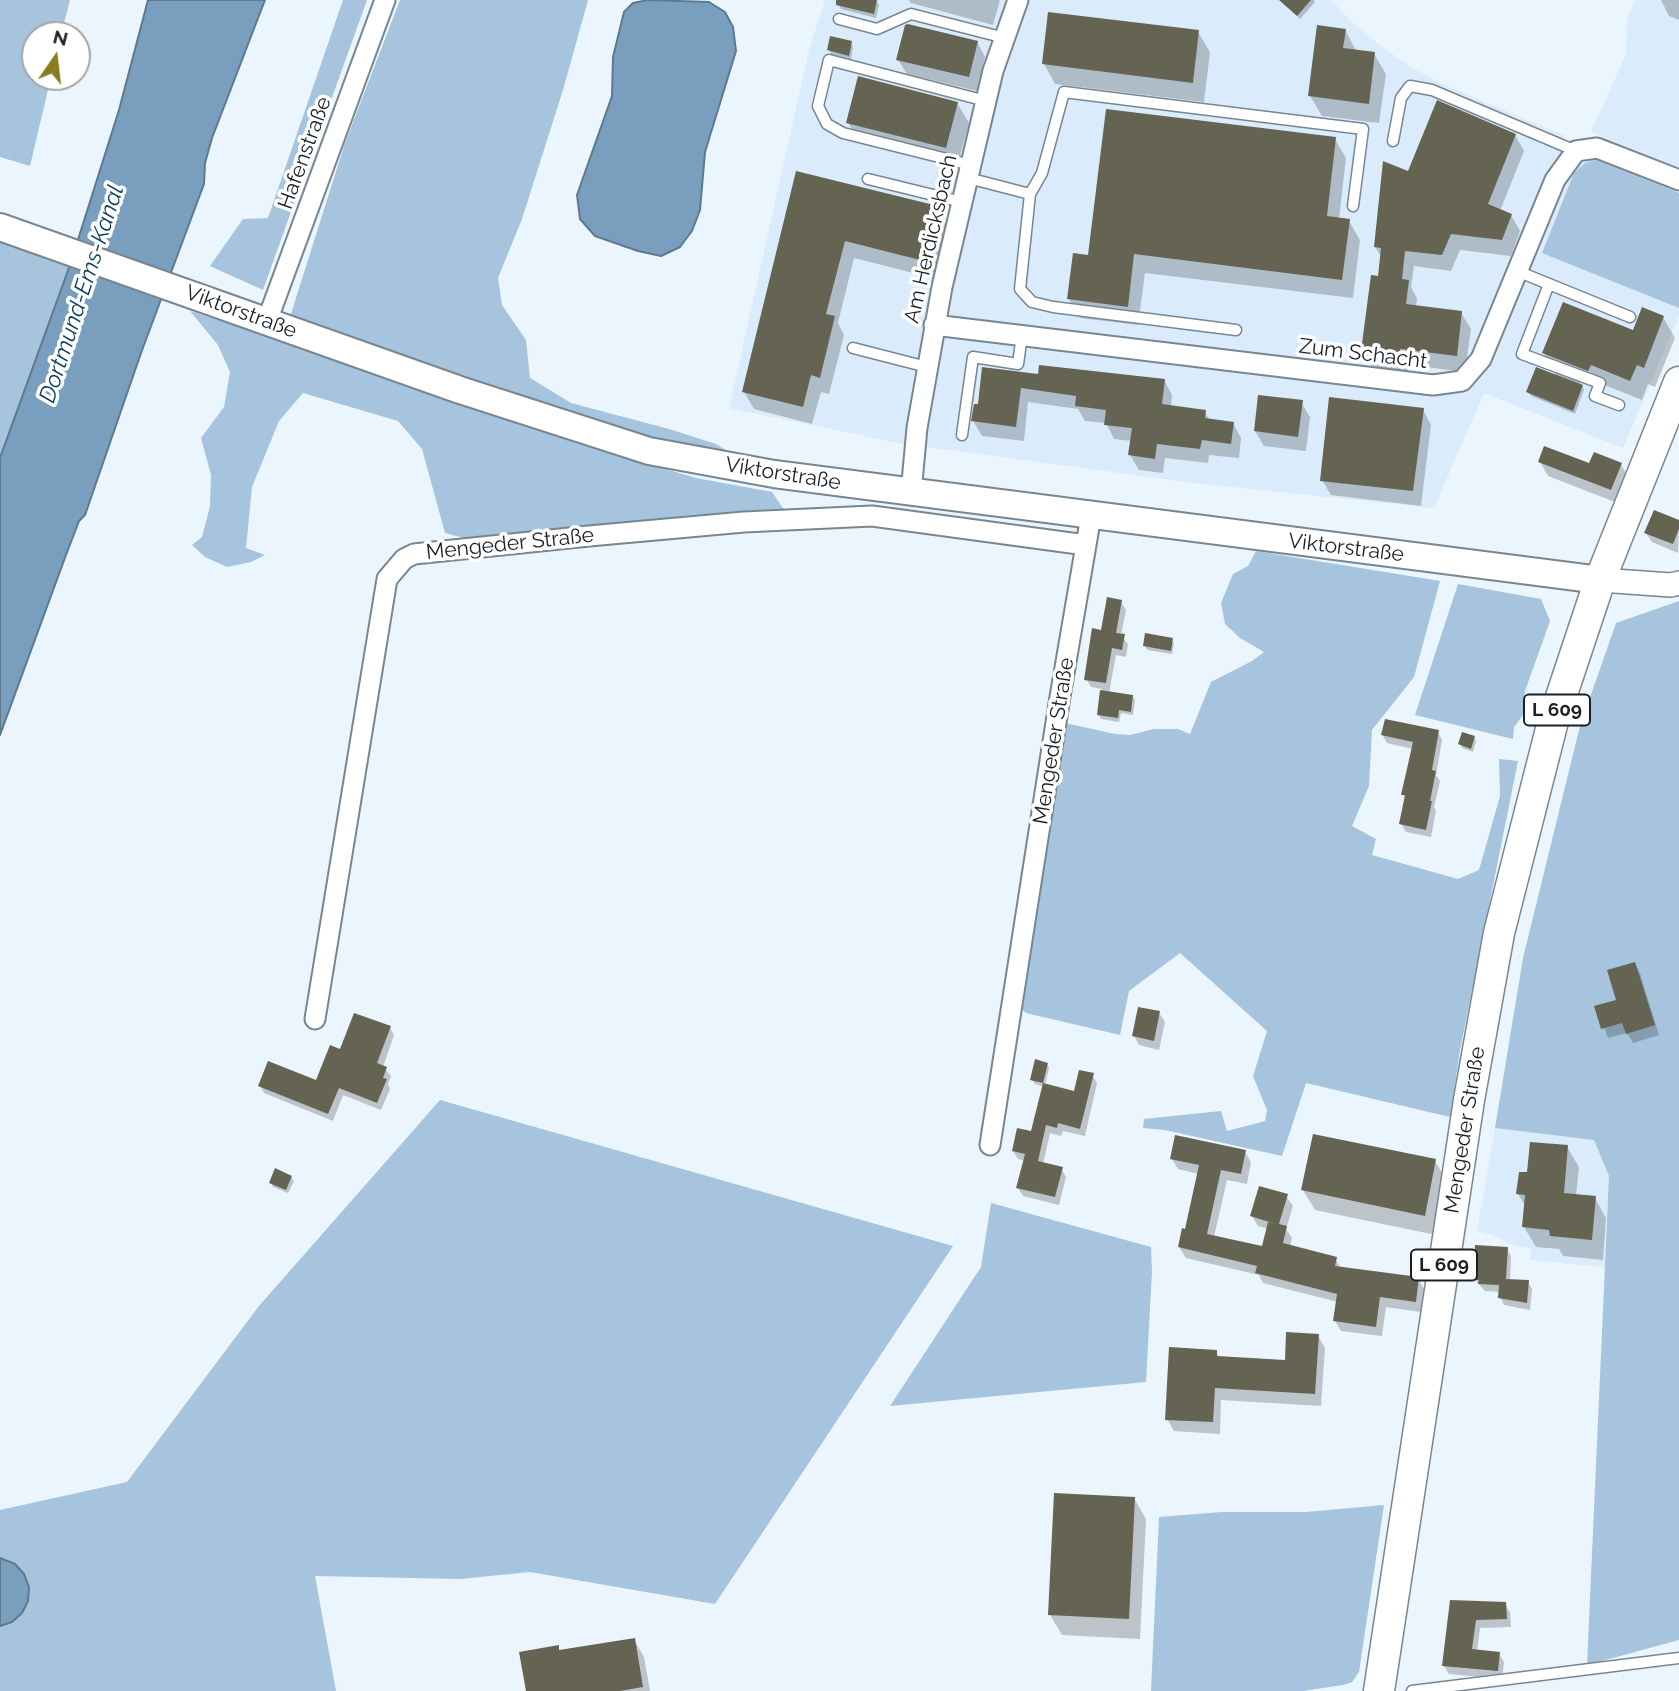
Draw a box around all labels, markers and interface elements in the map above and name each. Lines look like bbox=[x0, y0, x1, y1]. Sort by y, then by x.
north arrow bbox=[21, 21, 91, 91]
text: N bbox=[51, 25, 70, 50]
street label: Hafenstraße bbox=[273, 93, 337, 213]
street label: Am Herdicksbach bbox=[899, 152, 963, 326]
water label: Dortmund-Ems-Kanal bbox=[34, 182, 130, 406]
street label: Viktorstraße bbox=[182, 280, 300, 344]
street label: Zum Schacht bbox=[1298, 334, 1428, 374]
street label: Viktorstraße bbox=[723, 452, 843, 496]
street label: Mengeder Straße bbox=[425, 523, 595, 565]
street label: Viktorstraße bbox=[1287, 528, 1405, 568]
street label: Mengeder Straße bbox=[1028, 656, 1080, 826]
road number: L 609 bbox=[1524, 694, 1590, 726]
street label: Mengeder Straße bbox=[1439, 1045, 1491, 1215]
road number: L 609 bbox=[1411, 1250, 1477, 1280]

